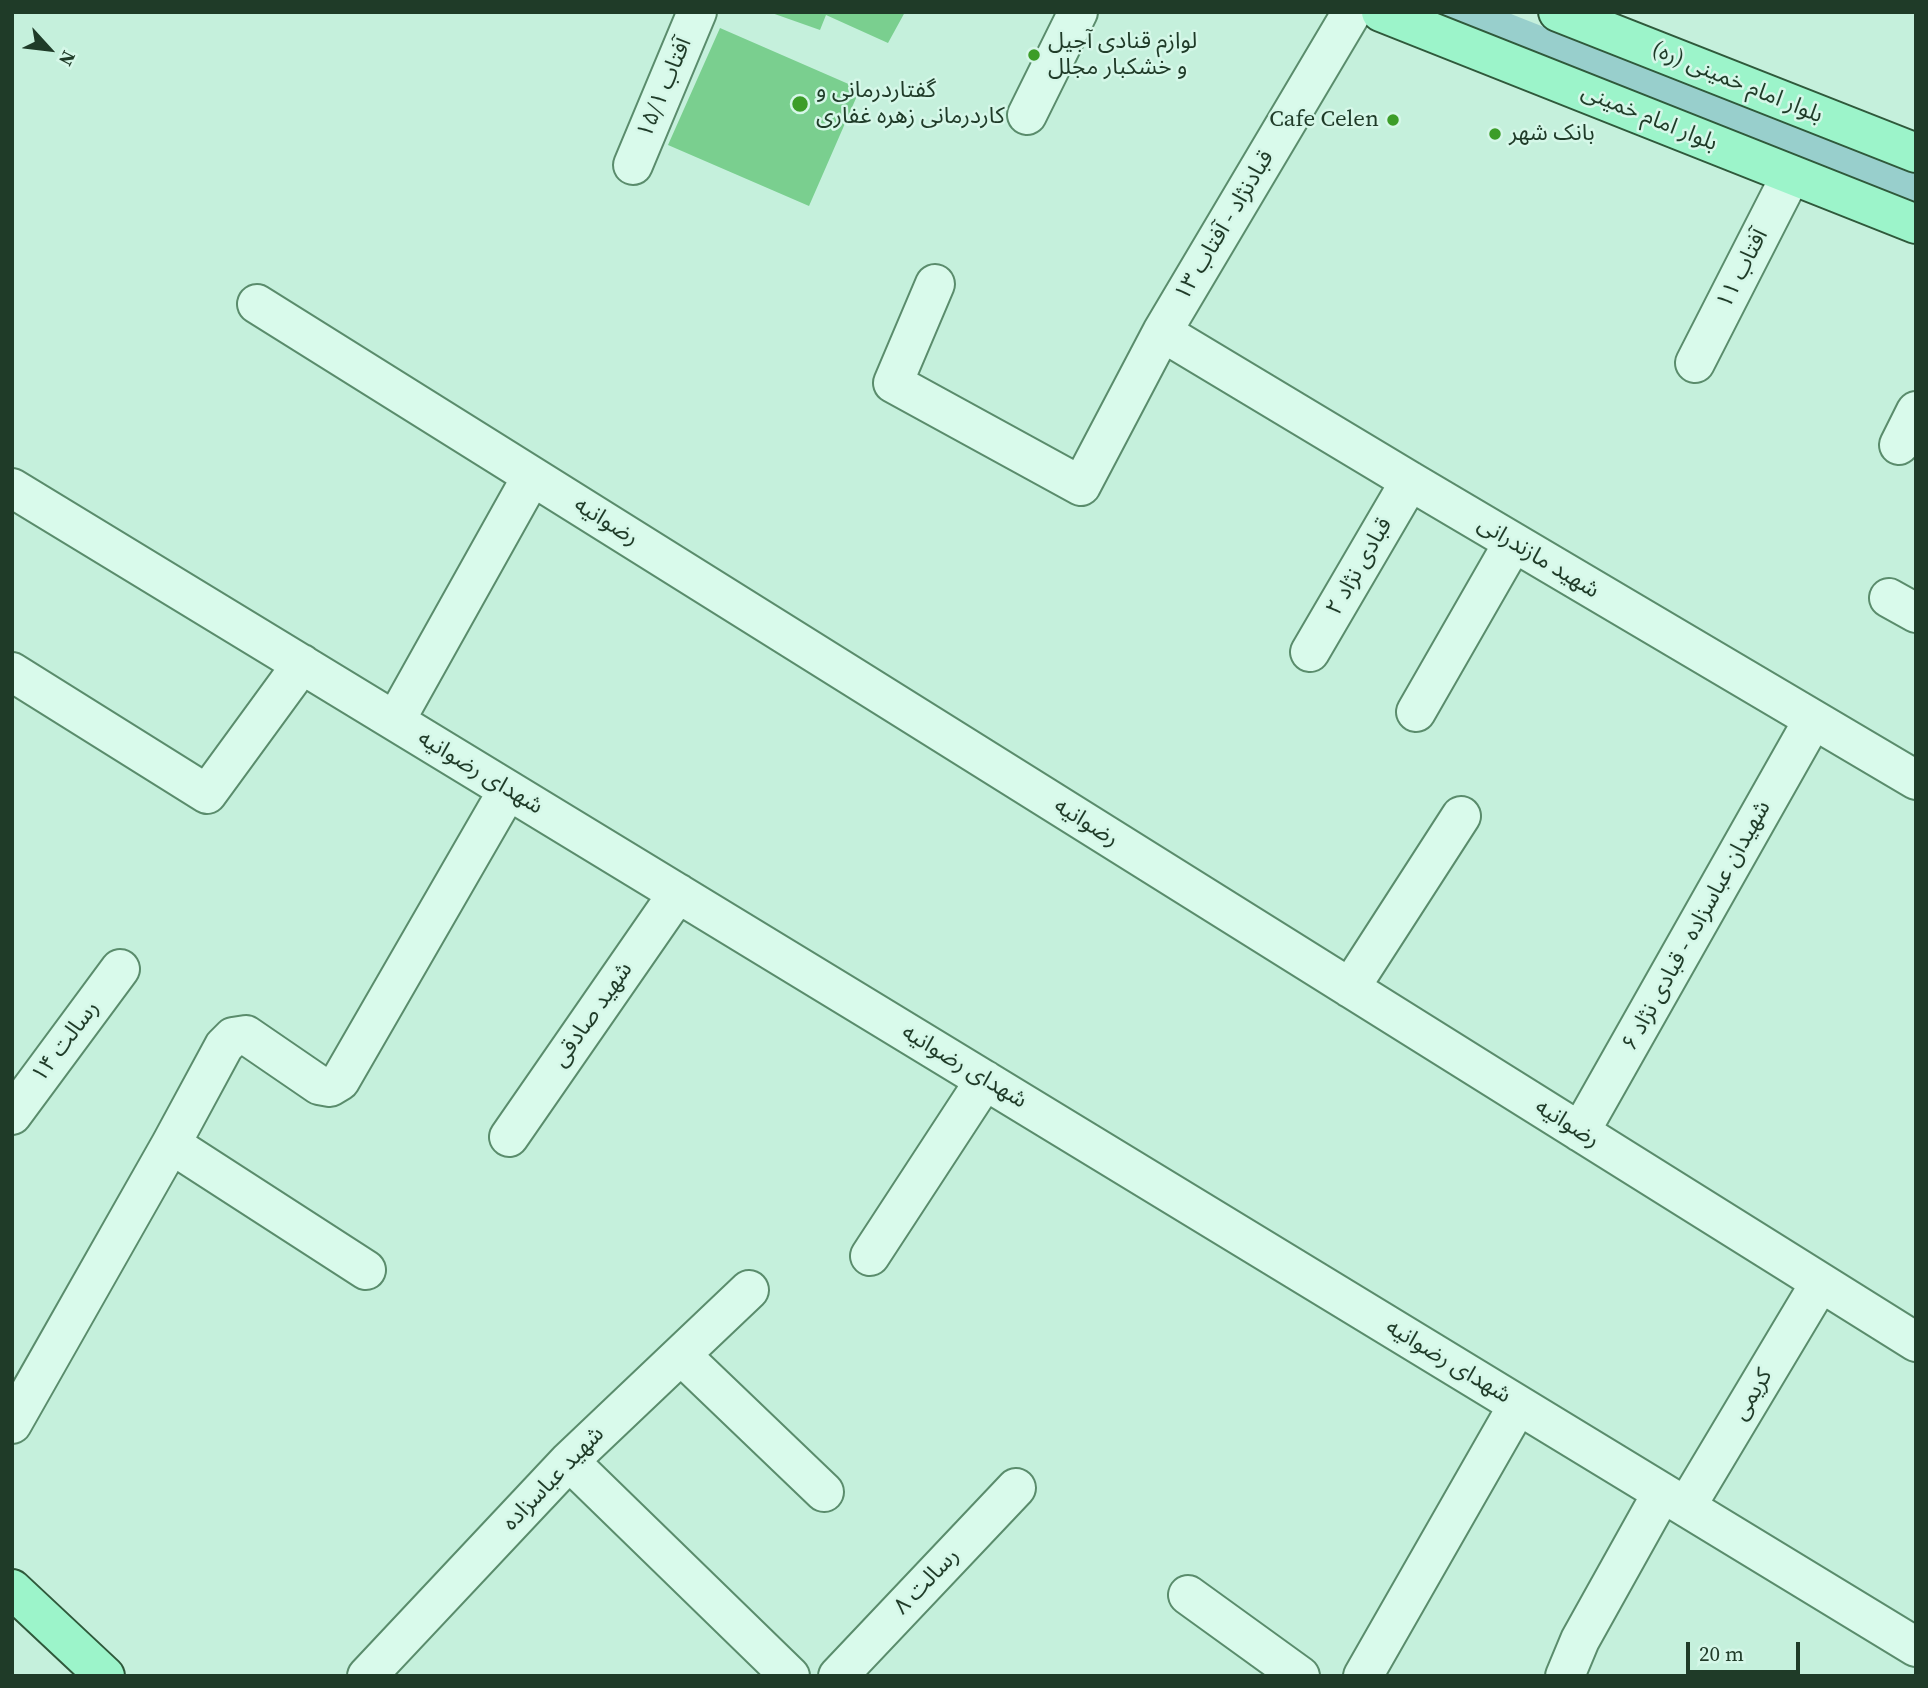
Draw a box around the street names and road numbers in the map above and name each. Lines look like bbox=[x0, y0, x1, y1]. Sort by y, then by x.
street label: آفتاب ۱۵/۱ bbox=[632, 34, 698, 142]
street label: بلوار امام خمینی (ره) bbox=[1647, 36, 1827, 130]
street label: بلوار امام خمینی bbox=[1577, 78, 1721, 158]
street label: قبادنژاد - آفتاب ۱۳ bbox=[1169, 146, 1281, 306]
street label: آفتاب ۱۱ bbox=[1711, 225, 1775, 313]
street label: رضوانیه bbox=[569, 492, 643, 552]
street label: شهید مازندرانی bbox=[1472, 511, 1604, 605]
street label: قبادی نژاد ۲ bbox=[1321, 513, 1399, 621]
street label: شهدای رضوانیه bbox=[412, 725, 548, 821]
street label: رضوانیه bbox=[1049, 793, 1123, 853]
street label: شهیدان عباسزاده - قبادی نژاد ۶ bbox=[1617, 796, 1777, 1056]
street label: شهید صادقی bbox=[547, 957, 639, 1073]
street label: رسالت ۱۴ bbox=[26, 996, 106, 1088]
street label: شهدای رضوانیه bbox=[896, 1019, 1032, 1115]
street label: رضوانیه bbox=[1530, 1094, 1604, 1154]
street label: شهدای رضوانیه bbox=[1380, 1314, 1516, 1410]
street label: کریمی bbox=[1727, 1364, 1779, 1426]
street label: شهید عباسزاده bbox=[497, 1421, 611, 1537]
street label: رسالت ۸ bbox=[889, 1543, 965, 1621]

